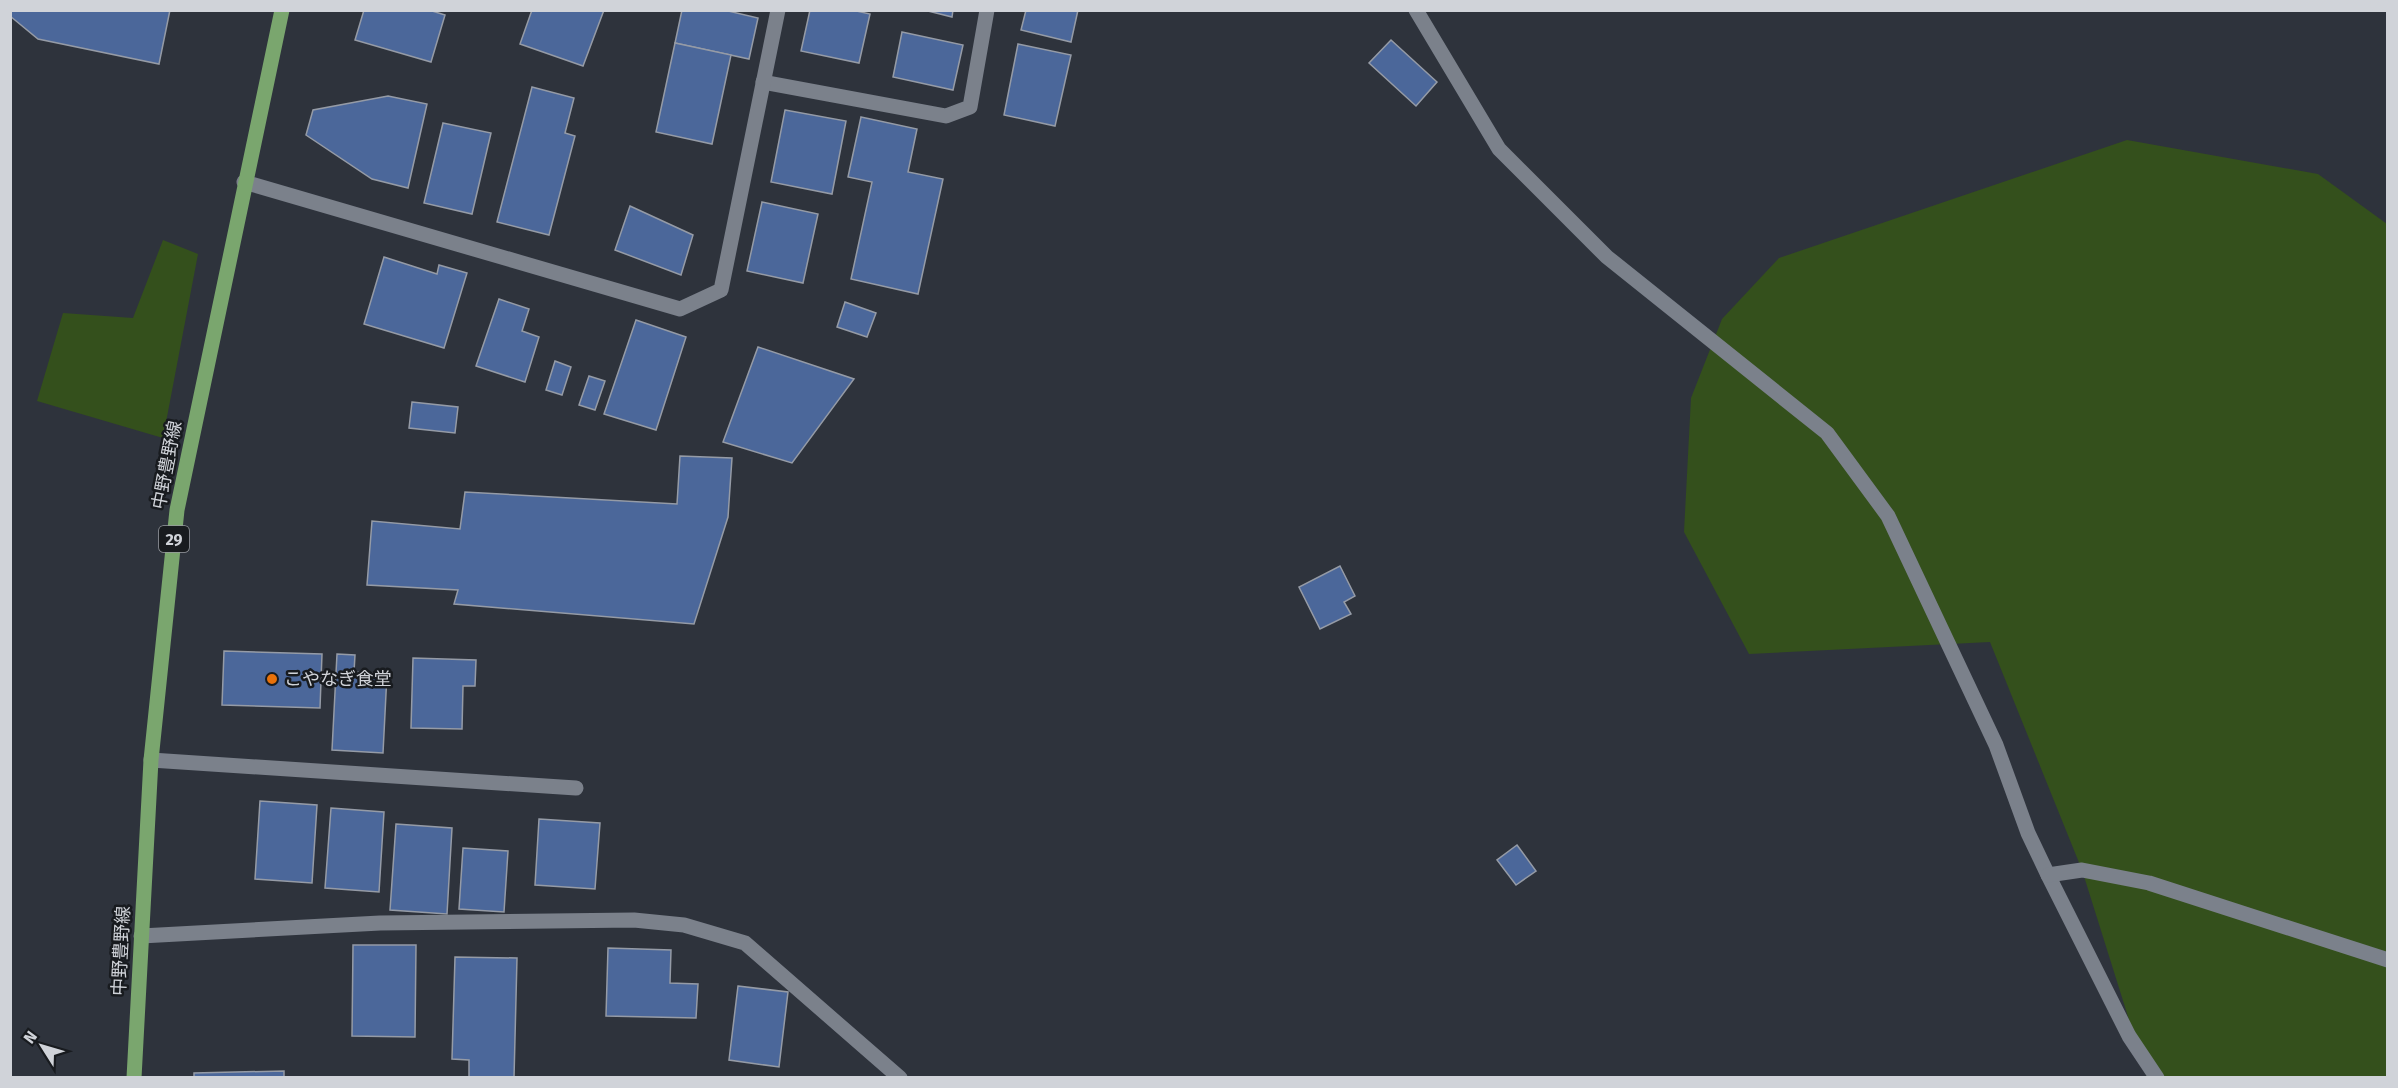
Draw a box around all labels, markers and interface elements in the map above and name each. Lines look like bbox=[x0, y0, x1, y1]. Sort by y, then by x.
street label: 中野豊野線 bbox=[148, 419, 186, 511]
road number: 29 bbox=[159, 526, 189, 552]
place label: こやなぎ食堂 bbox=[284, 668, 392, 690]
marker: こやなぎ食堂 bbox=[265, 672, 279, 686]
street label: 中野豊野線 bbox=[108, 905, 134, 997]
north arrow bbox=[12, 1016, 72, 1076]
text: N bbox=[20, 1027, 41, 1047]

